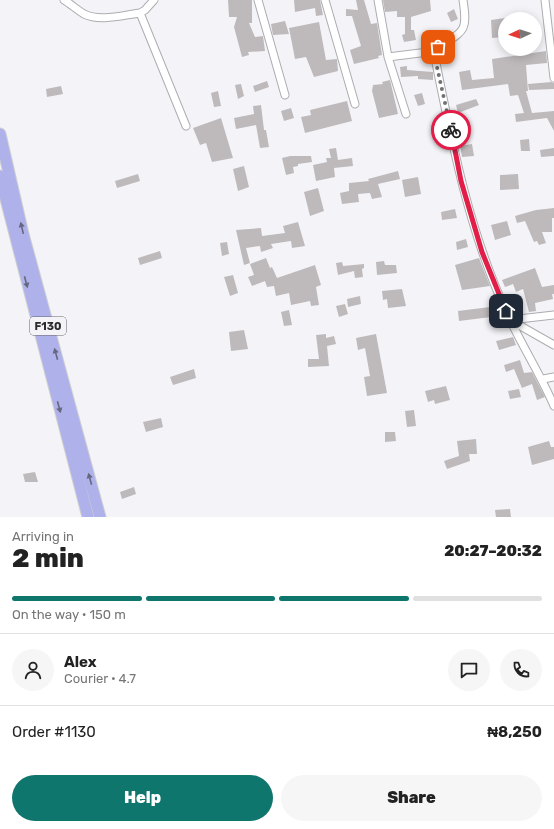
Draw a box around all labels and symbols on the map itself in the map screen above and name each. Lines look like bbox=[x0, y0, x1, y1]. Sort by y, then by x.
north arrow bbox=[498, 12, 542, 56]
pin bbox=[421, 30, 455, 64]
courier bbox=[431, 110, 471, 150]
one-way arrow bbox=[19, 222, 25, 234]
one-way arrow bbox=[23, 276, 29, 288]
pin bbox=[489, 294, 523, 328]
road number: F130 bbox=[30, 317, 66, 335]
one-way arrow bbox=[53, 348, 59, 360]
one-way arrow bbox=[57, 401, 63, 413]
one-way arrow bbox=[87, 473, 93, 485]

